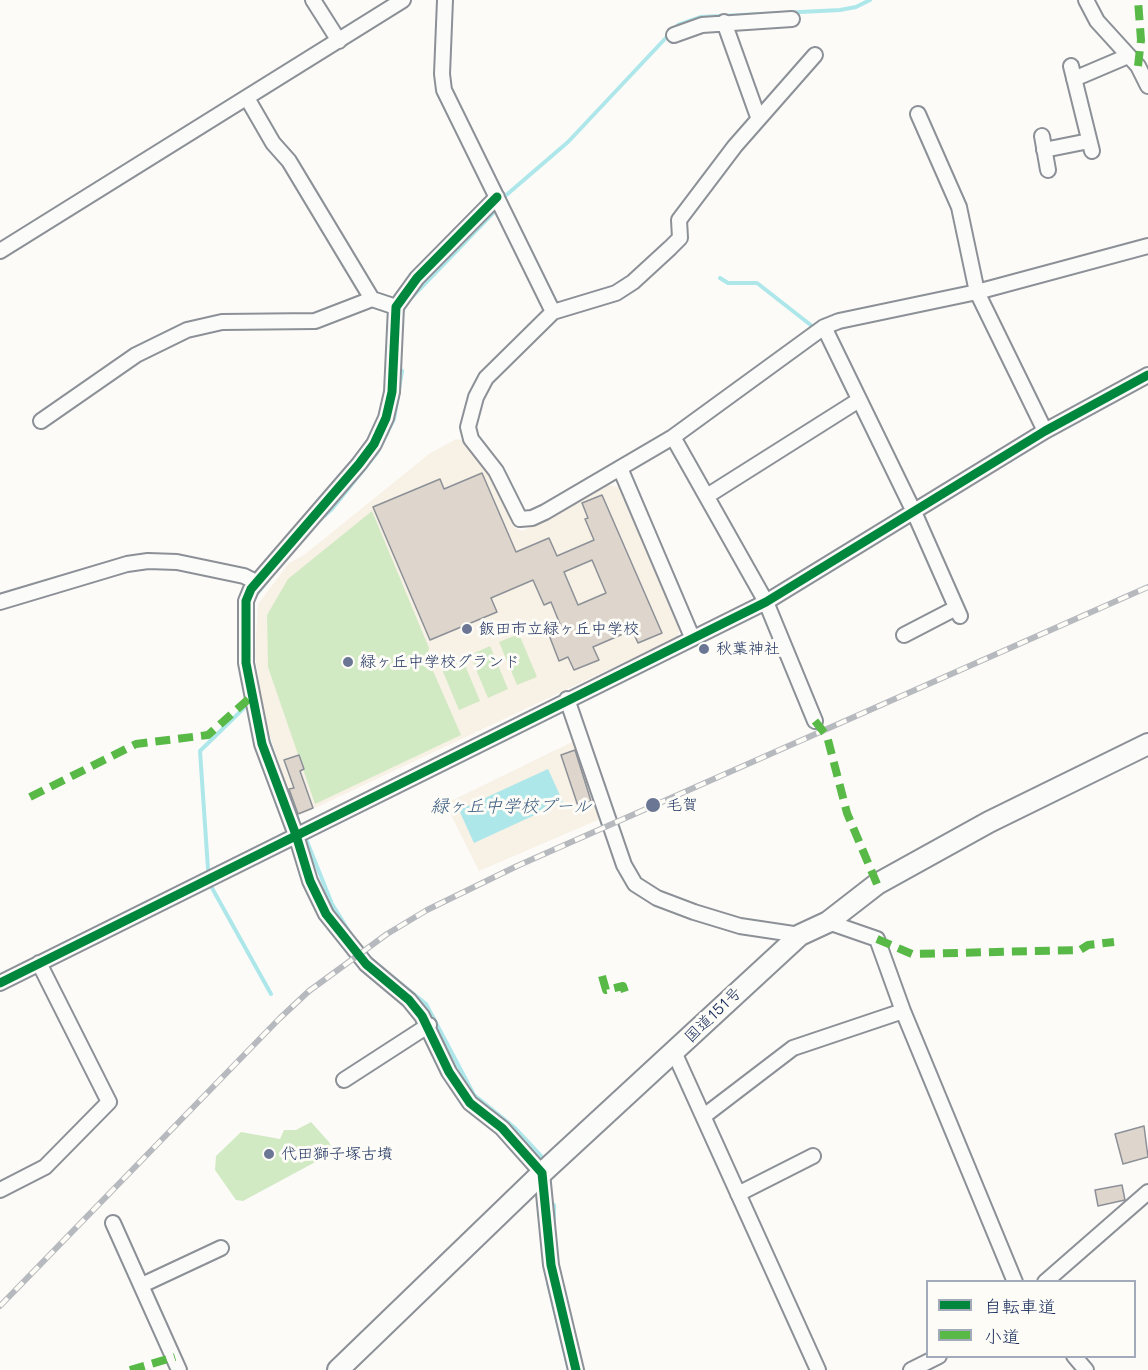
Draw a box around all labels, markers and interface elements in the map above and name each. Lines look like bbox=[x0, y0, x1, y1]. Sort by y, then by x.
place label: 飯田市立緑ヶ丘中学校 bbox=[479, 619, 639, 639]
marker: 飯田市立緑ヶ丘中学校 bbox=[460, 622, 474, 636]
place label: 秋葉神社 bbox=[716, 639, 780, 659]
marker: 秋葉神社 bbox=[697, 642, 711, 656]
place label: 緑ヶ丘中学校グランド bbox=[360, 652, 520, 672]
marker: 緑ヶ丘中学校グランド bbox=[341, 655, 355, 669]
water label: 緑ヶ丘中学校プール bbox=[431, 795, 591, 817]
place label: 毛賀 bbox=[666, 795, 698, 815]
marker: 毛賀 bbox=[644, 796, 662, 814]
street label: 国道151号 bbox=[681, 983, 745, 1047]
place label: 代田獅子塚古墳 bbox=[281, 1144, 393, 1164]
marker: 代田獅子塚古墳 bbox=[262, 1147, 276, 1161]
legend bbox=[926, 1280, 1136, 1358]
text: 自転車道 bbox=[984, 1294, 1056, 1318]
text: 小道 bbox=[984, 1324, 1020, 1348]

